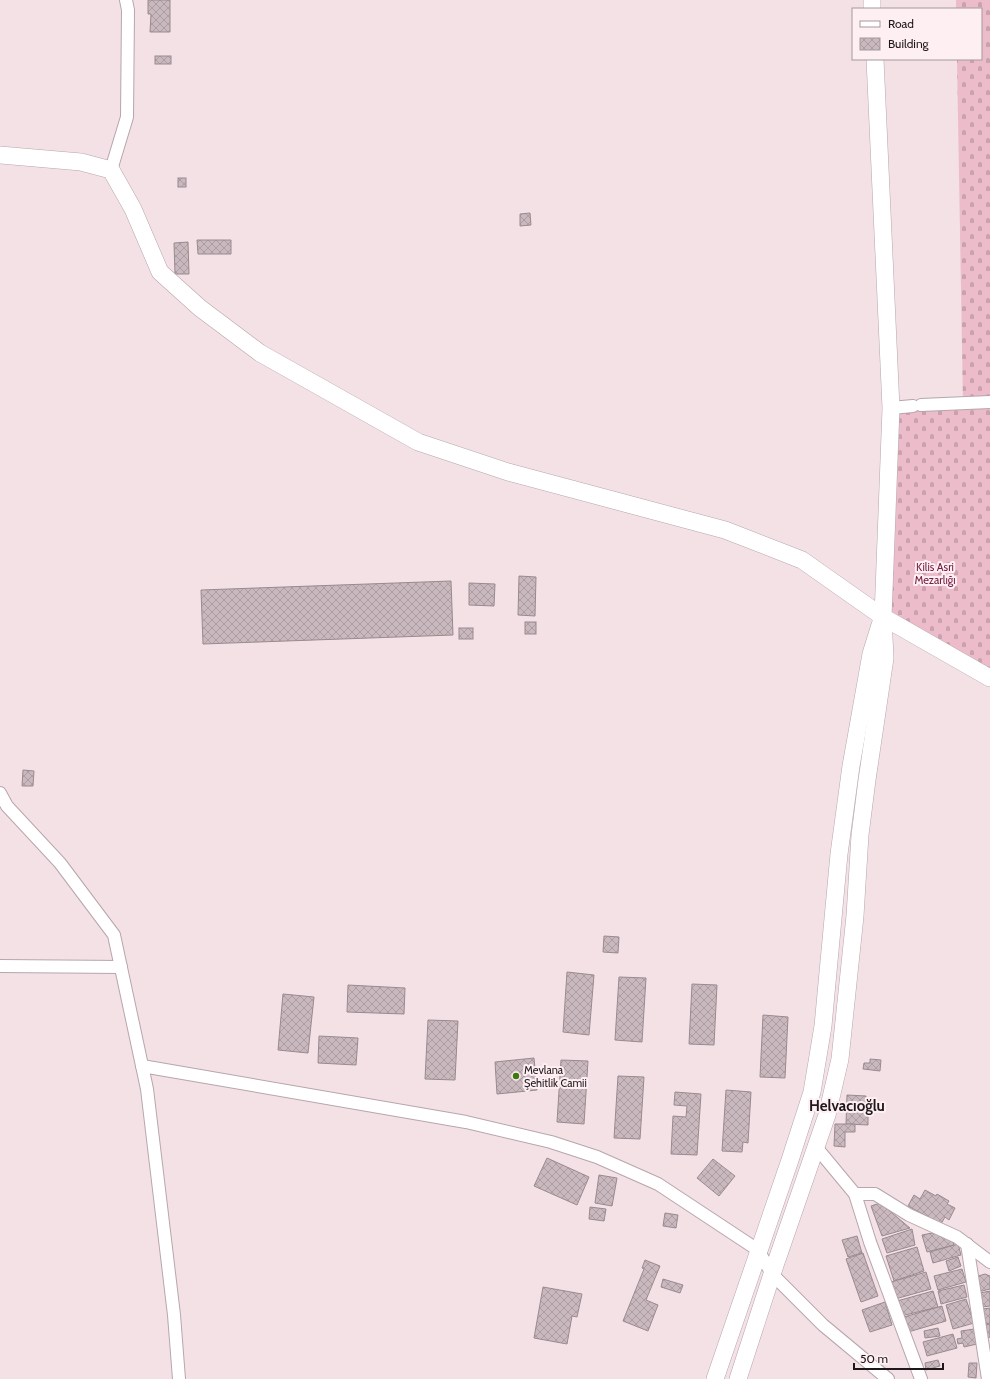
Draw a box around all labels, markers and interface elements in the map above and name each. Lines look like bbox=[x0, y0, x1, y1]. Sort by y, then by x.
legend bbox=[852, 8, 982, 60]
text: Road bbox=[888, 16, 914, 31]
text: Building bbox=[888, 36, 930, 51]
park label: Kilis Asri Mezarlığı bbox=[914, 560, 956, 587]
place label: Mevlana Şehitlik Camii bbox=[524, 1063, 587, 1090]
marker: Mevlana Şehitlik Camii bbox=[511, 1071, 521, 1081]
district label: Helvacıoğlu bbox=[809, 1097, 885, 1115]
scale bar bbox=[854, 1345, 943, 1371]
text: 50 m bbox=[860, 1351, 888, 1366]

